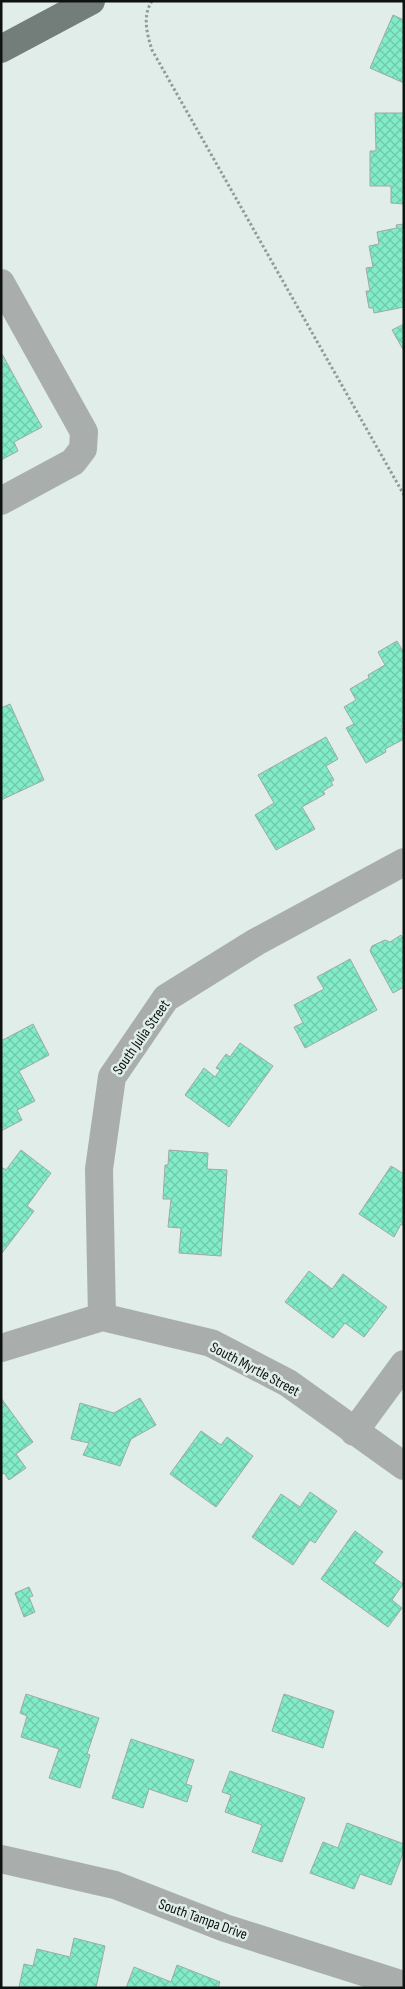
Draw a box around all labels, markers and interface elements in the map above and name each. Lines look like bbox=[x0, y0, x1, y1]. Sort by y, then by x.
street label: South Julia Street bbox=[109, 996, 174, 1079]
street label: South Myrtle Street bbox=[207, 1338, 303, 1401]
street label: South Tampa Drive bbox=[156, 1895, 250, 1944]

